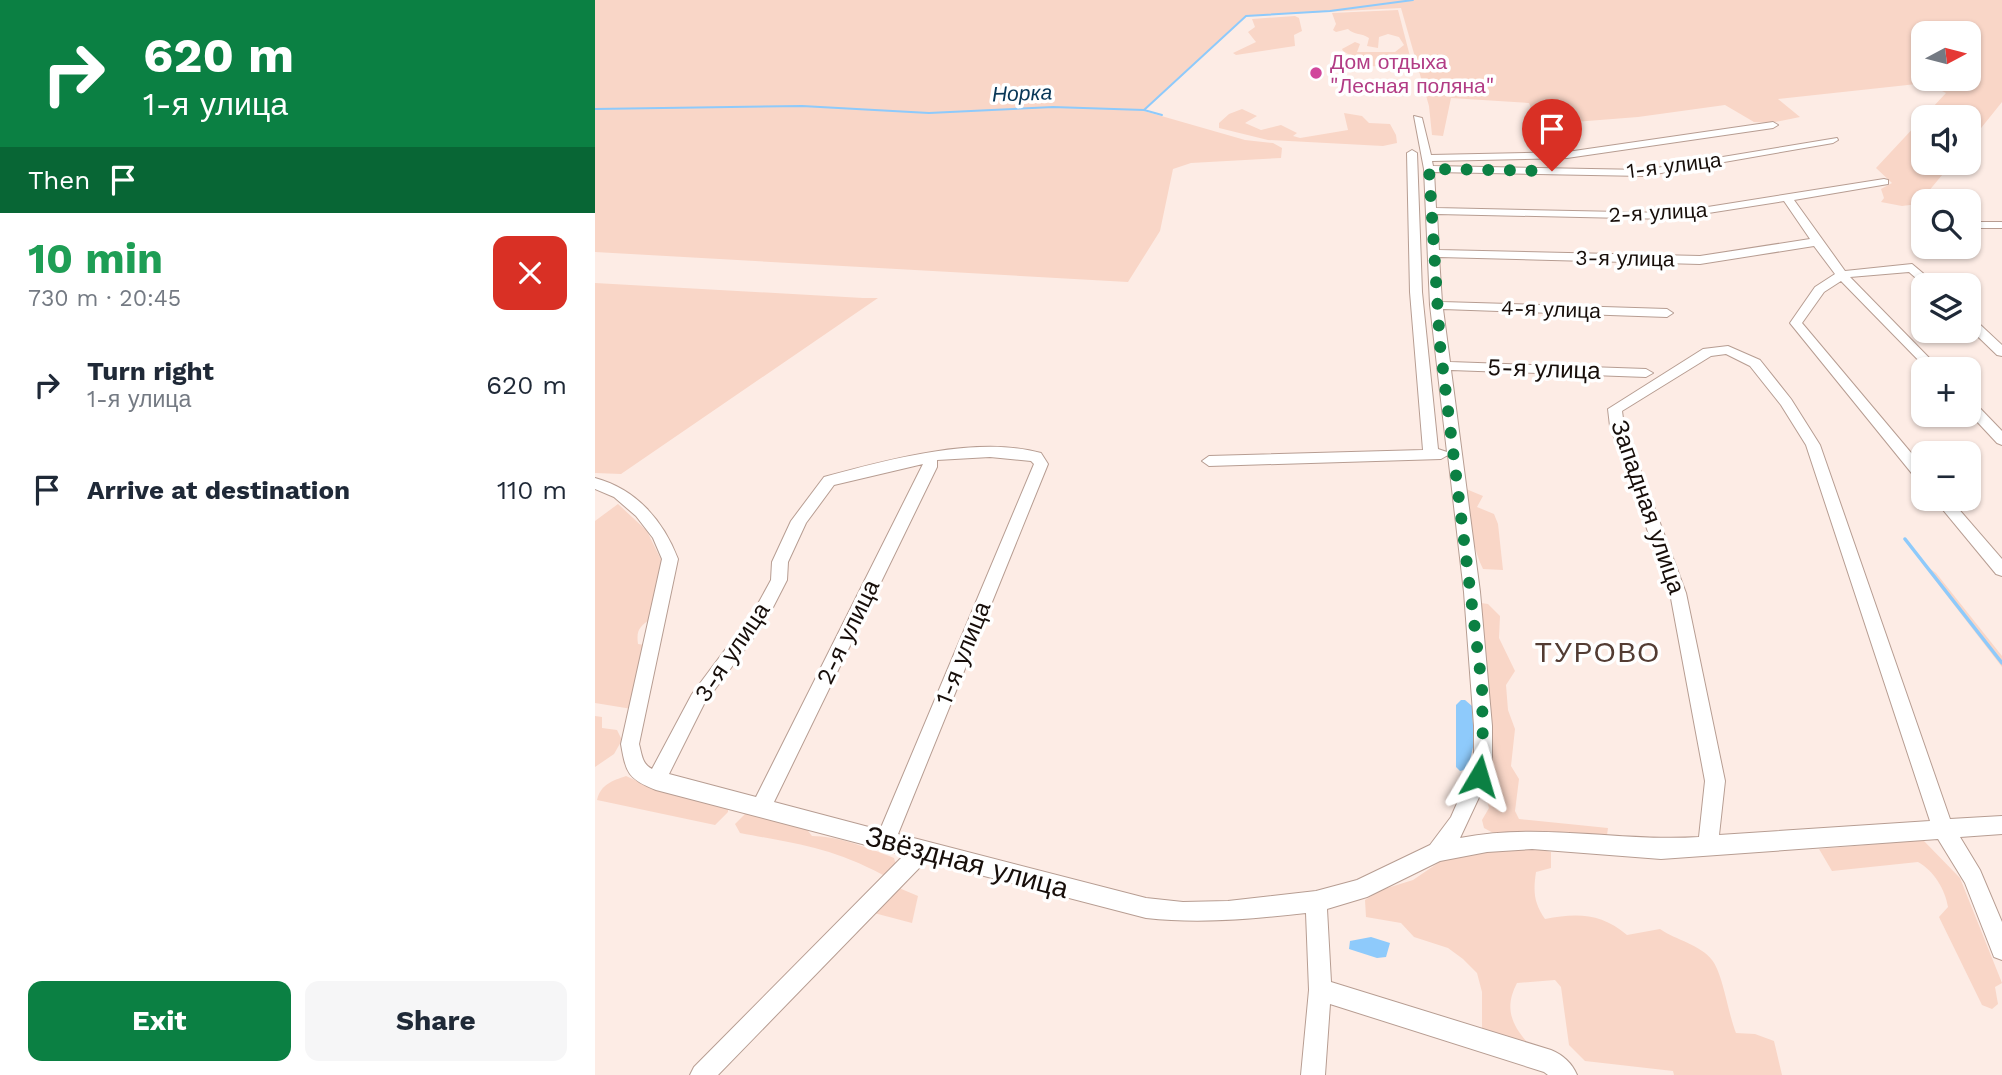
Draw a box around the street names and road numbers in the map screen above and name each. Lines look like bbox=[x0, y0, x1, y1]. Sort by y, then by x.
street label: 1-я улица bbox=[1625, 147, 1723, 183]
street label: 2-я улица bbox=[1608, 197, 1708, 227]
street label: 3-я улица bbox=[1575, 245, 1675, 271]
street label: 4-я улица bbox=[1501, 295, 1602, 323]
street label: 5-я улица bbox=[1487, 353, 1602, 385]
street label: Западная улица bbox=[1605, 416, 1691, 598]
street label: 2-я улица bbox=[811, 575, 886, 689]
street label: 3-я улица bbox=[689, 597, 776, 707]
street label: 1-я улица bbox=[930, 597, 997, 709]
street label: Звёздная улица bbox=[862, 819, 1072, 905]

